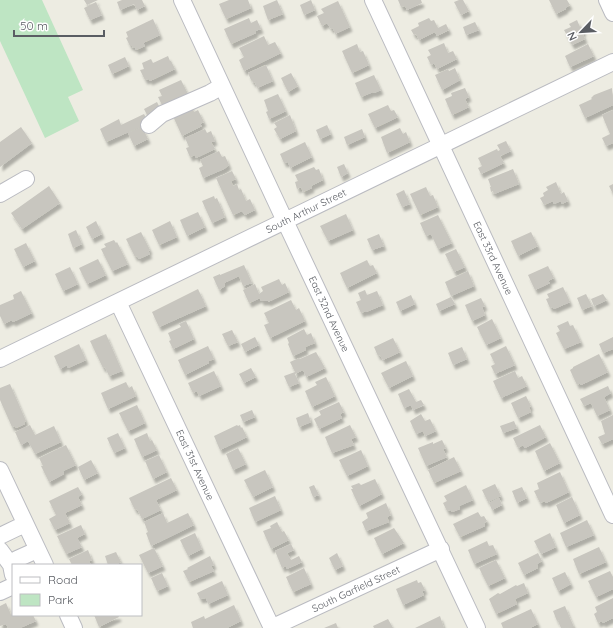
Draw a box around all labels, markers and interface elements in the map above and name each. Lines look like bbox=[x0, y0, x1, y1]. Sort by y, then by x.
scale bar bbox=[14, 12, 104, 38]
north arrow bbox=[561, 12, 601, 52]
text: 50 m bbox=[20, 18, 48, 33]
text: N bbox=[564, 30, 580, 43]
street label: South Arthur Street bbox=[264, 186, 349, 236]
street label: East 33rd Avenue bbox=[470, 219, 516, 297]
street label: East 32nd Avenue bbox=[306, 274, 352, 354]
street label: East 31st Avenue bbox=[173, 428, 217, 503]
street label: South Garfield Street bbox=[310, 563, 403, 615]
legend bbox=[12, 564, 142, 616]
text: Road bbox=[48, 572, 78, 587]
text: Park bbox=[48, 592, 73, 607]

